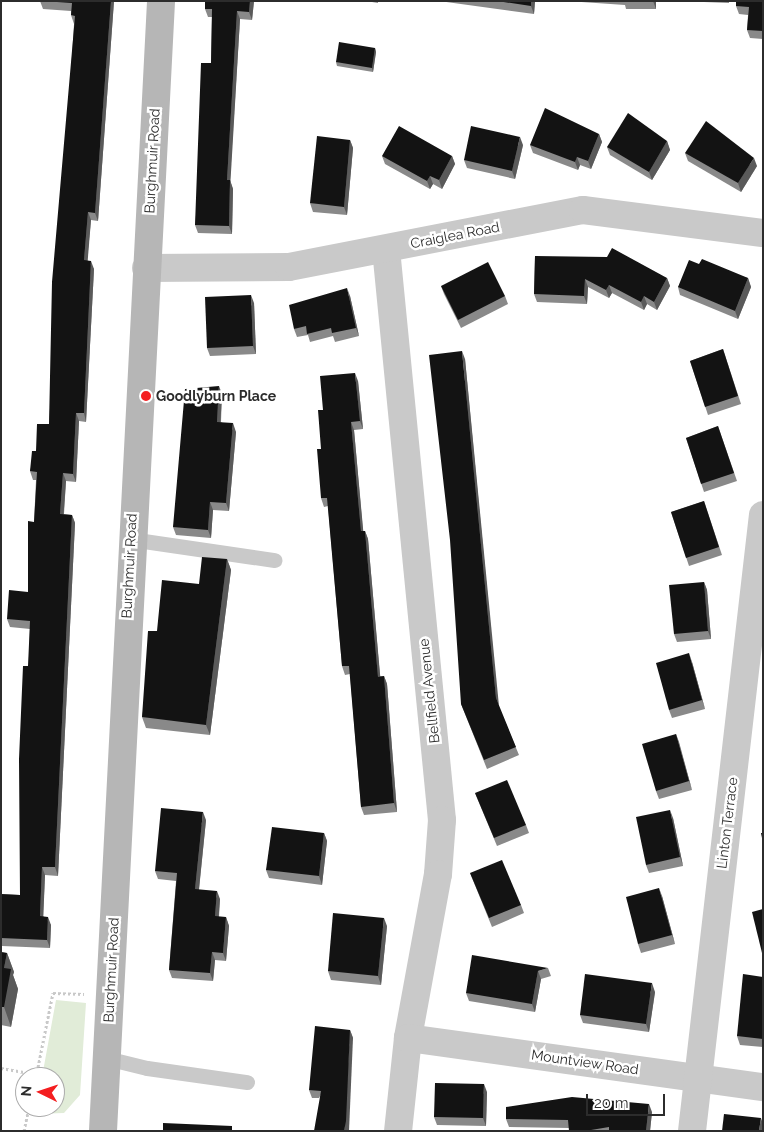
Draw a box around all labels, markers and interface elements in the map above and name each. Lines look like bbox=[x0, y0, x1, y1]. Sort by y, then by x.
street label: Burghmuir Road bbox=[141, 108, 163, 214]
street label: Craiglea Road bbox=[409, 218, 501, 252]
place label: Goodlyburn Place bbox=[156, 388, 276, 404]
marker: Goodlyburn Place bbox=[140, 390, 152, 402]
street label: Burghmuir Road bbox=[118, 513, 140, 619]
street label: Bellfield Avenue bbox=[415, 638, 443, 744]
street label: Linton Terrace bbox=[713, 776, 741, 870]
street label: Burghmuir Road bbox=[100, 917, 122, 1023]
street label: Mountview Road bbox=[530, 1046, 640, 1078]
north arrow bbox=[15, 1067, 65, 1117]
scale bar bbox=[589, 1084, 668, 1116]
text: N bbox=[18, 1085, 34, 1097]
text: 20 m bbox=[594, 1094, 629, 1112]

